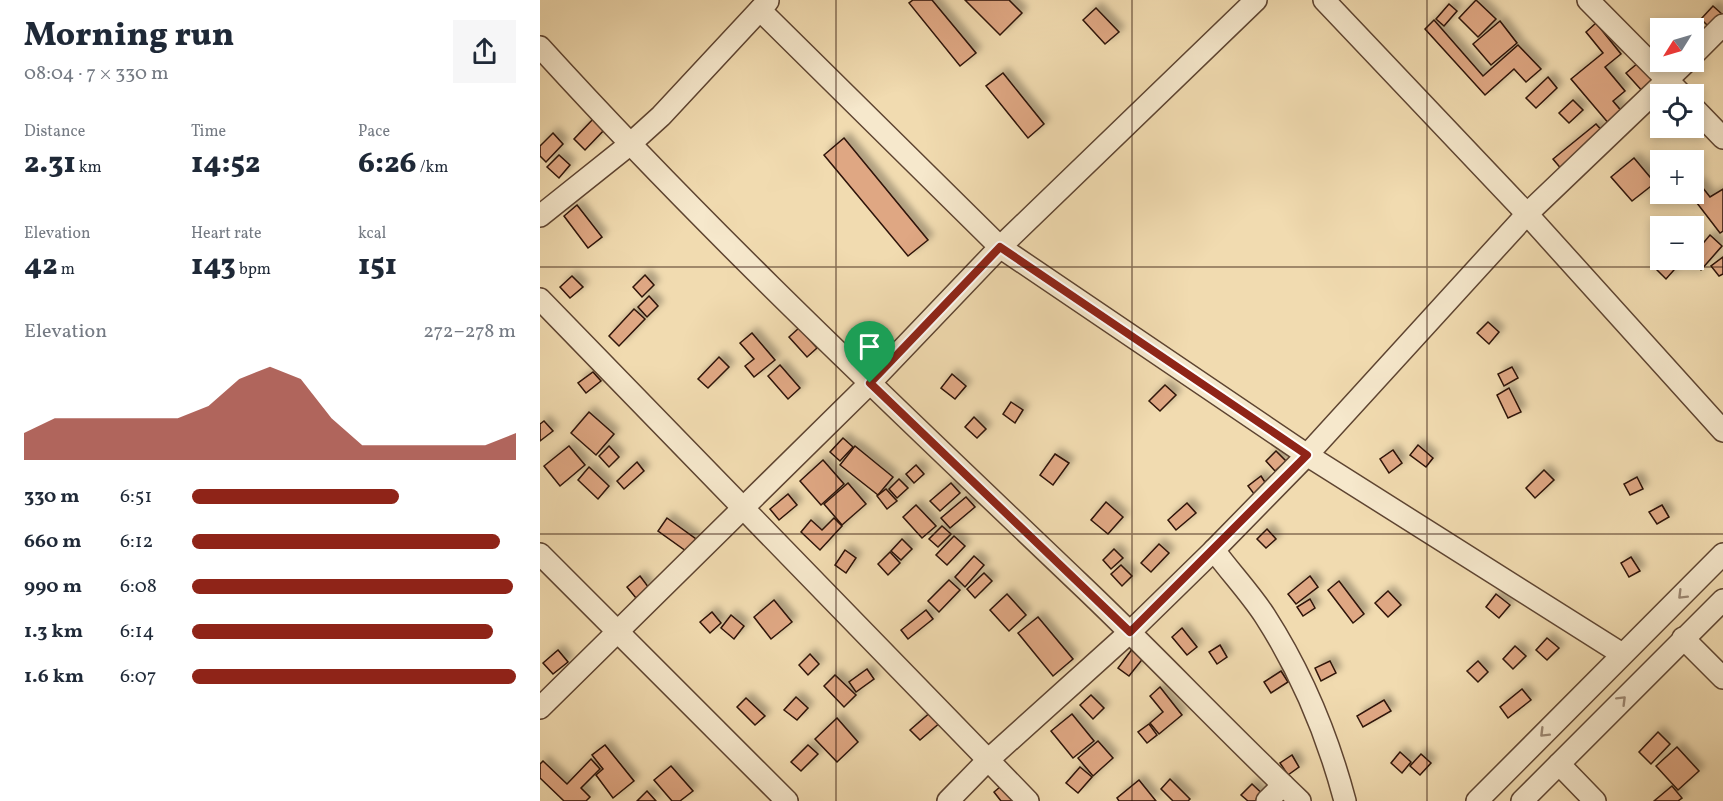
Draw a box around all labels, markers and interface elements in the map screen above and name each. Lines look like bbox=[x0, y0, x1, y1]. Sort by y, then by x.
text: Morning run bbox=[24, 14, 234, 60]
north arrow bbox=[1650, 18, 1704, 72]
map controls bbox=[1650, 18, 1704, 270]
button: share bbox=[453, 20, 516, 83]
text: 08:04 · 7 × 330 m bbox=[24, 60, 169, 88]
button: locate bbox=[1650, 84, 1704, 138]
text: Distance bbox=[24, 121, 85, 143]
text: Time bbox=[191, 121, 226, 143]
text: Pace bbox=[358, 121, 390, 143]
text: 2.31 bbox=[24, 143, 76, 185]
text: 14:52 bbox=[191, 143, 260, 185]
text: 6:26 bbox=[358, 143, 417, 185]
button: + bbox=[1650, 150, 1704, 204]
text: km bbox=[76, 157, 102, 179]
text: /km bbox=[417, 157, 448, 179]
button: − bbox=[1650, 216, 1704, 270]
text: Elevation bbox=[24, 223, 91, 245]
text: Heart rate bbox=[191, 223, 262, 245]
text: kcal bbox=[358, 223, 386, 245]
text: 42 bbox=[24, 245, 58, 287]
text: 143 bbox=[191, 245, 236, 287]
text: 151 bbox=[358, 245, 397, 287]
text: m bbox=[58, 259, 75, 281]
text: bpm bbox=[236, 259, 271, 281]
text: Elevation bbox=[24, 318, 107, 346]
text: 272–278 m bbox=[423, 318, 516, 346]
pin bbox=[844, 321, 895, 383]
icon: arrive bbox=[853, 330, 886, 363]
text: 330 m bbox=[24, 483, 80, 511]
text: 6:51 bbox=[120, 483, 152, 511]
text: 660 m bbox=[24, 528, 82, 556]
text: 6:12 bbox=[120, 528, 153, 556]
text: 990 m bbox=[24, 573, 82, 601]
text: 6:08 bbox=[120, 573, 157, 601]
one-way arrow bbox=[1678, 588, 1689, 599]
text: 1.3 km bbox=[24, 618, 83, 646]
text: 6:14 bbox=[120, 618, 155, 646]
text: 1.6 km bbox=[24, 663, 84, 691]
text: 6:07 bbox=[120, 663, 157, 691]
one-way arrow bbox=[1615, 696, 1626, 707]
one-way arrow bbox=[1540, 727, 1551, 737]

